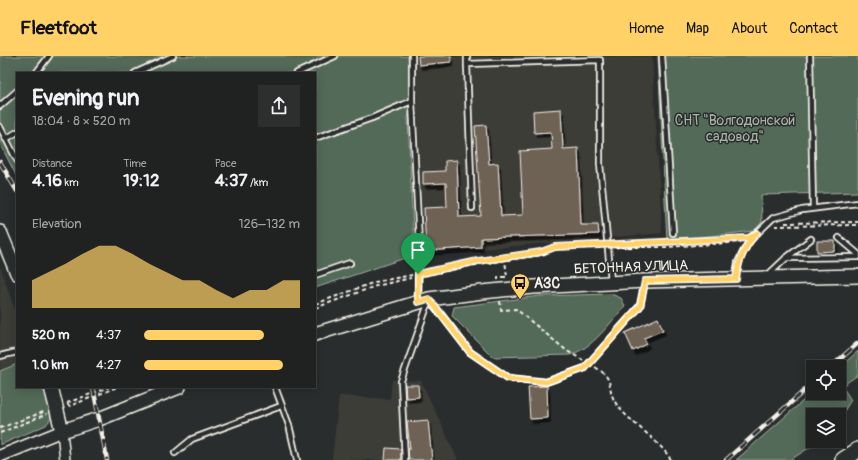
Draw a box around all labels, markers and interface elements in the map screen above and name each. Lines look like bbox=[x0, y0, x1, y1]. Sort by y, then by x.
text: Fleetfoot bbox=[20, 16, 97, 40]
text: Home bbox=[629, 20, 664, 37]
text: Map bbox=[686, 20, 709, 37]
text: About bbox=[731, 20, 767, 37]
text: Contact bbox=[789, 20, 838, 37]
text: Evening run bbox=[32, 84, 140, 112]
button: share bbox=[258, 85, 300, 127]
park label: СНТ "Волгодонской садовод" bbox=[675, 112, 795, 145]
text: 18:04 · 8 × 520 m bbox=[32, 113, 130, 129]
text: Distance bbox=[32, 157, 72, 170]
text: Time bbox=[123, 157, 146, 170]
text: Pace bbox=[215, 157, 236, 170]
text: 4.16 bbox=[32, 170, 62, 191]
text: 19:12 bbox=[123, 170, 159, 191]
text: 4:37 bbox=[215, 170, 248, 191]
text: km bbox=[62, 176, 79, 189]
text: /km bbox=[248, 176, 268, 189]
text: Elevation bbox=[32, 216, 82, 232]
text: 126–132 m bbox=[238, 216, 300, 232]
pin bbox=[401, 233, 435, 274]
icon: arrive bbox=[407, 239, 429, 261]
street label: БЕТОННАЯ УЛИЦА bbox=[573, 257, 689, 277]
bus stop icon: АЗС bbox=[509, 272, 531, 300]
place label: АЗС bbox=[534, 275, 560, 292]
text: 520 m bbox=[32, 327, 70, 343]
text: 4:37 bbox=[96, 327, 121, 343]
text: 1.0 km bbox=[32, 357, 69, 373]
text: 4:27 bbox=[96, 357, 121, 373]
map controls bbox=[806, 360, 846, 448]
button: locate bbox=[806, 360, 846, 400]
button: layers bbox=[806, 408, 846, 448]

